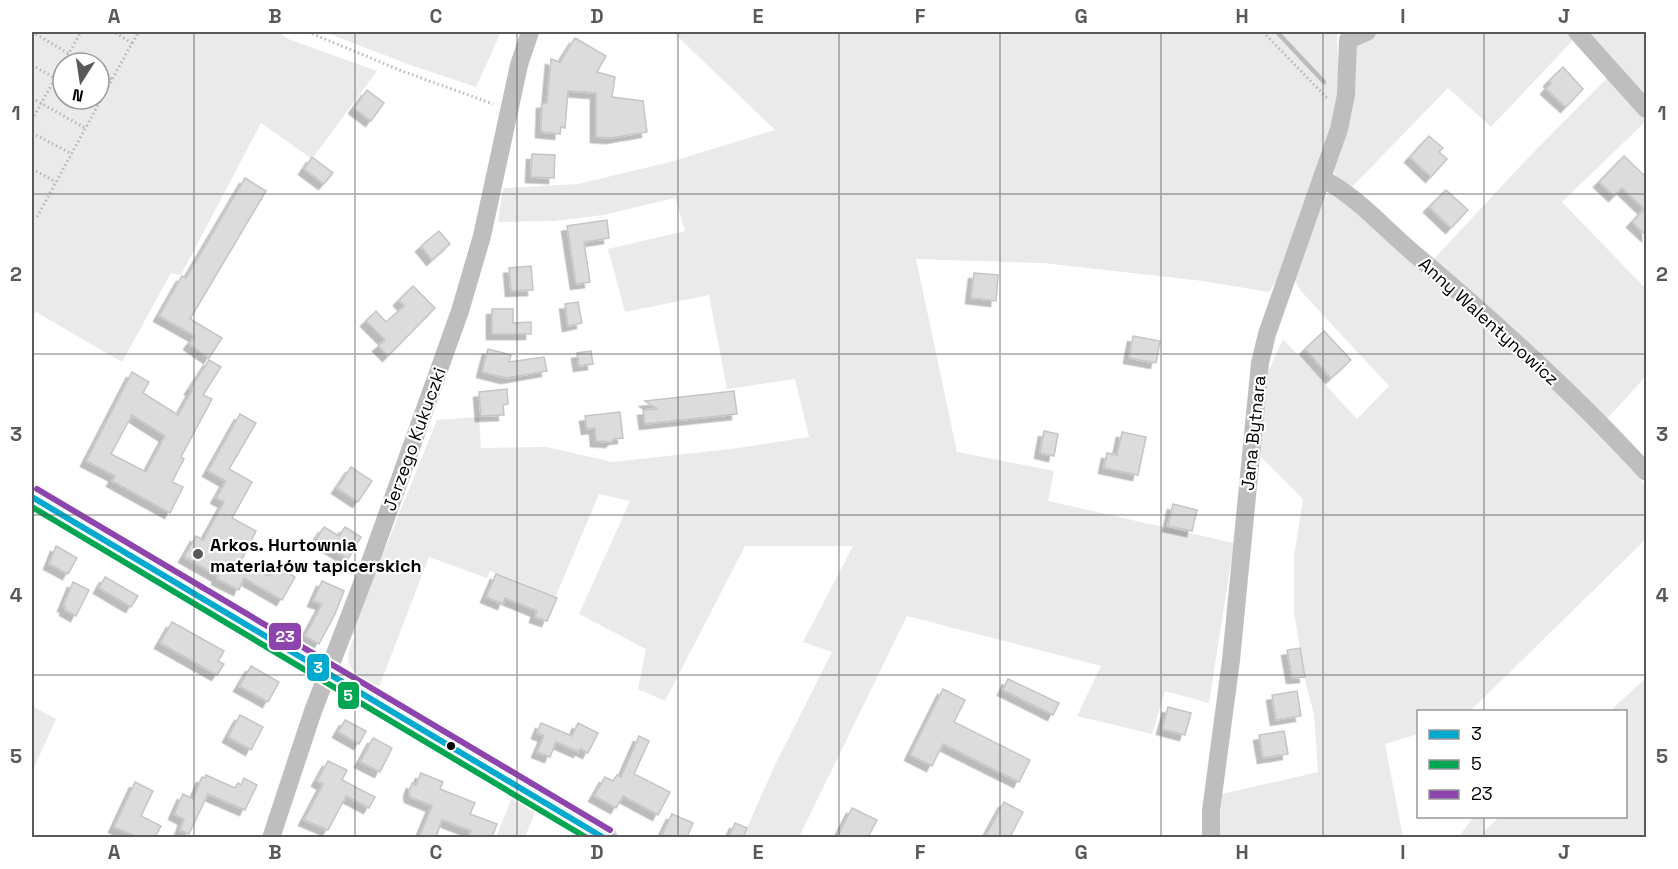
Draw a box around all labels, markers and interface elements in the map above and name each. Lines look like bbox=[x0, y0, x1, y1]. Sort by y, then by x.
text: A bbox=[108, 3, 121, 29]
text: B bbox=[268, 3, 282, 29]
text: C bbox=[430, 3, 443, 29]
text: D bbox=[590, 3, 604, 29]
text: E bbox=[752, 3, 764, 29]
text: F bbox=[915, 3, 926, 29]
text: G bbox=[1074, 3, 1088, 29]
text: H bbox=[1235, 3, 1249, 29]
text: I bbox=[1400, 3, 1406, 29]
text: J bbox=[1558, 3, 1570, 29]
north arrow bbox=[51, 51, 111, 111]
text: N bbox=[71, 84, 85, 107]
text: 1 bbox=[11, 100, 21, 126]
text: 1 bbox=[1657, 100, 1667, 126]
street label: Anny Walentynowicz bbox=[1414, 252, 1564, 390]
text: 2 bbox=[10, 261, 22, 287]
text: 2 bbox=[1656, 261, 1668, 287]
street label: Jerzego Kukuczki bbox=[377, 364, 451, 514]
street label: Jana Bytnara bbox=[1235, 374, 1271, 492]
text: 3 bbox=[10, 421, 22, 447]
text: 3 bbox=[1656, 421, 1668, 447]
place label: Arkos. Hurtownia materiałów tapicerskich bbox=[210, 533, 422, 577]
marker: Arkos. Hurtownia materiałów tapicerskich bbox=[191, 547, 205, 561]
text: 4 bbox=[10, 582, 23, 608]
text: 4 bbox=[1656, 582, 1669, 608]
line badge: 23 bbox=[268, 622, 302, 651]
text: 23 bbox=[275, 626, 295, 647]
line badge: 3 bbox=[306, 653, 330, 682]
text: 3 bbox=[313, 657, 323, 678]
line badge: 5 bbox=[337, 681, 360, 710]
text: 5 bbox=[343, 685, 353, 706]
legend bbox=[1417, 710, 1627, 818]
text: 3 bbox=[1471, 722, 1482, 745]
unlabelled marker bbox=[445, 740, 457, 752]
text: 5 bbox=[10, 743, 22, 769]
text: 5 bbox=[1656, 743, 1668, 769]
text: 5 bbox=[1471, 752, 1482, 775]
text: 23 bbox=[1471, 782, 1493, 805]
text: A bbox=[108, 839, 121, 865]
text: B bbox=[268, 839, 282, 865]
text: C bbox=[430, 839, 443, 865]
text: D bbox=[590, 839, 604, 865]
text: E bbox=[752, 839, 764, 865]
text: F bbox=[915, 839, 926, 865]
text: G bbox=[1074, 839, 1088, 865]
text: H bbox=[1235, 839, 1249, 865]
text: I bbox=[1400, 839, 1406, 865]
text: J bbox=[1558, 839, 1570, 865]

